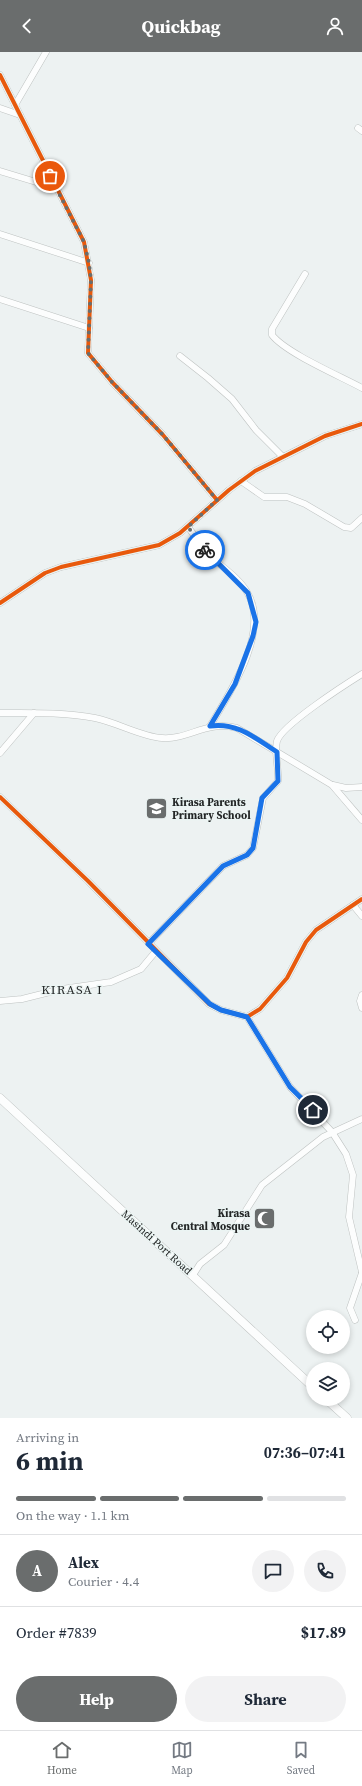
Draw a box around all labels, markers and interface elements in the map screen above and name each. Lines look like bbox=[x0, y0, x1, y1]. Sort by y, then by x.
text: Quickbag bbox=[142, 14, 220, 39]
icon: back bbox=[16, 15, 38, 37]
icon: person bbox=[324, 15, 346, 37]
pin bbox=[33, 159, 67, 193]
icon: bag bbox=[39, 165, 61, 187]
courier bbox=[185, 530, 225, 570]
icon: bike bbox=[194, 539, 216, 561]
school or university icon: Kirasa Parents Primary School bbox=[143, 795, 169, 821]
place label: Kirasa Parents Primary School bbox=[172, 795, 251, 823]
district label: KIRASA I bbox=[41, 981, 103, 998]
pin bbox=[296, 1093, 330, 1127]
icon: home bbox=[302, 1099, 324, 1121]
place label: Kirasa Central Mosque bbox=[171, 1206, 250, 1234]
mosque icon: Kirasa Central Mosque bbox=[252, 1206, 278, 1232]
street label: Masindi Port Road bbox=[118, 1207, 196, 1279]
map controls bbox=[306, 1310, 350, 1406]
button: locate bbox=[306, 1310, 350, 1354]
button: layers bbox=[306, 1362, 350, 1406]
text: Arriving in bbox=[16, 1429, 79, 1446]
text: 07:36–07:41 bbox=[264, 1442, 346, 1463]
text: 6 min bbox=[16, 1443, 83, 1479]
text: On the way · 1.1 km bbox=[16, 1507, 129, 1524]
button: chat bbox=[252, 1550, 294, 1592]
button: phone bbox=[304, 1550, 346, 1592]
text: Alex bbox=[68, 1552, 99, 1573]
text: A bbox=[32, 1560, 42, 1581]
text: Courier · 4.4 bbox=[68, 1573, 139, 1590]
text: Order #7839 bbox=[16, 1622, 97, 1643]
text: $17.89 bbox=[301, 1622, 346, 1643]
button: Help bbox=[16, 1676, 177, 1722]
button: Share bbox=[185, 1676, 346, 1722]
tab: Home bbox=[47, 1739, 77, 1778]
tab: Map bbox=[171, 1739, 193, 1778]
tab: Saved bbox=[287, 1739, 315, 1778]

